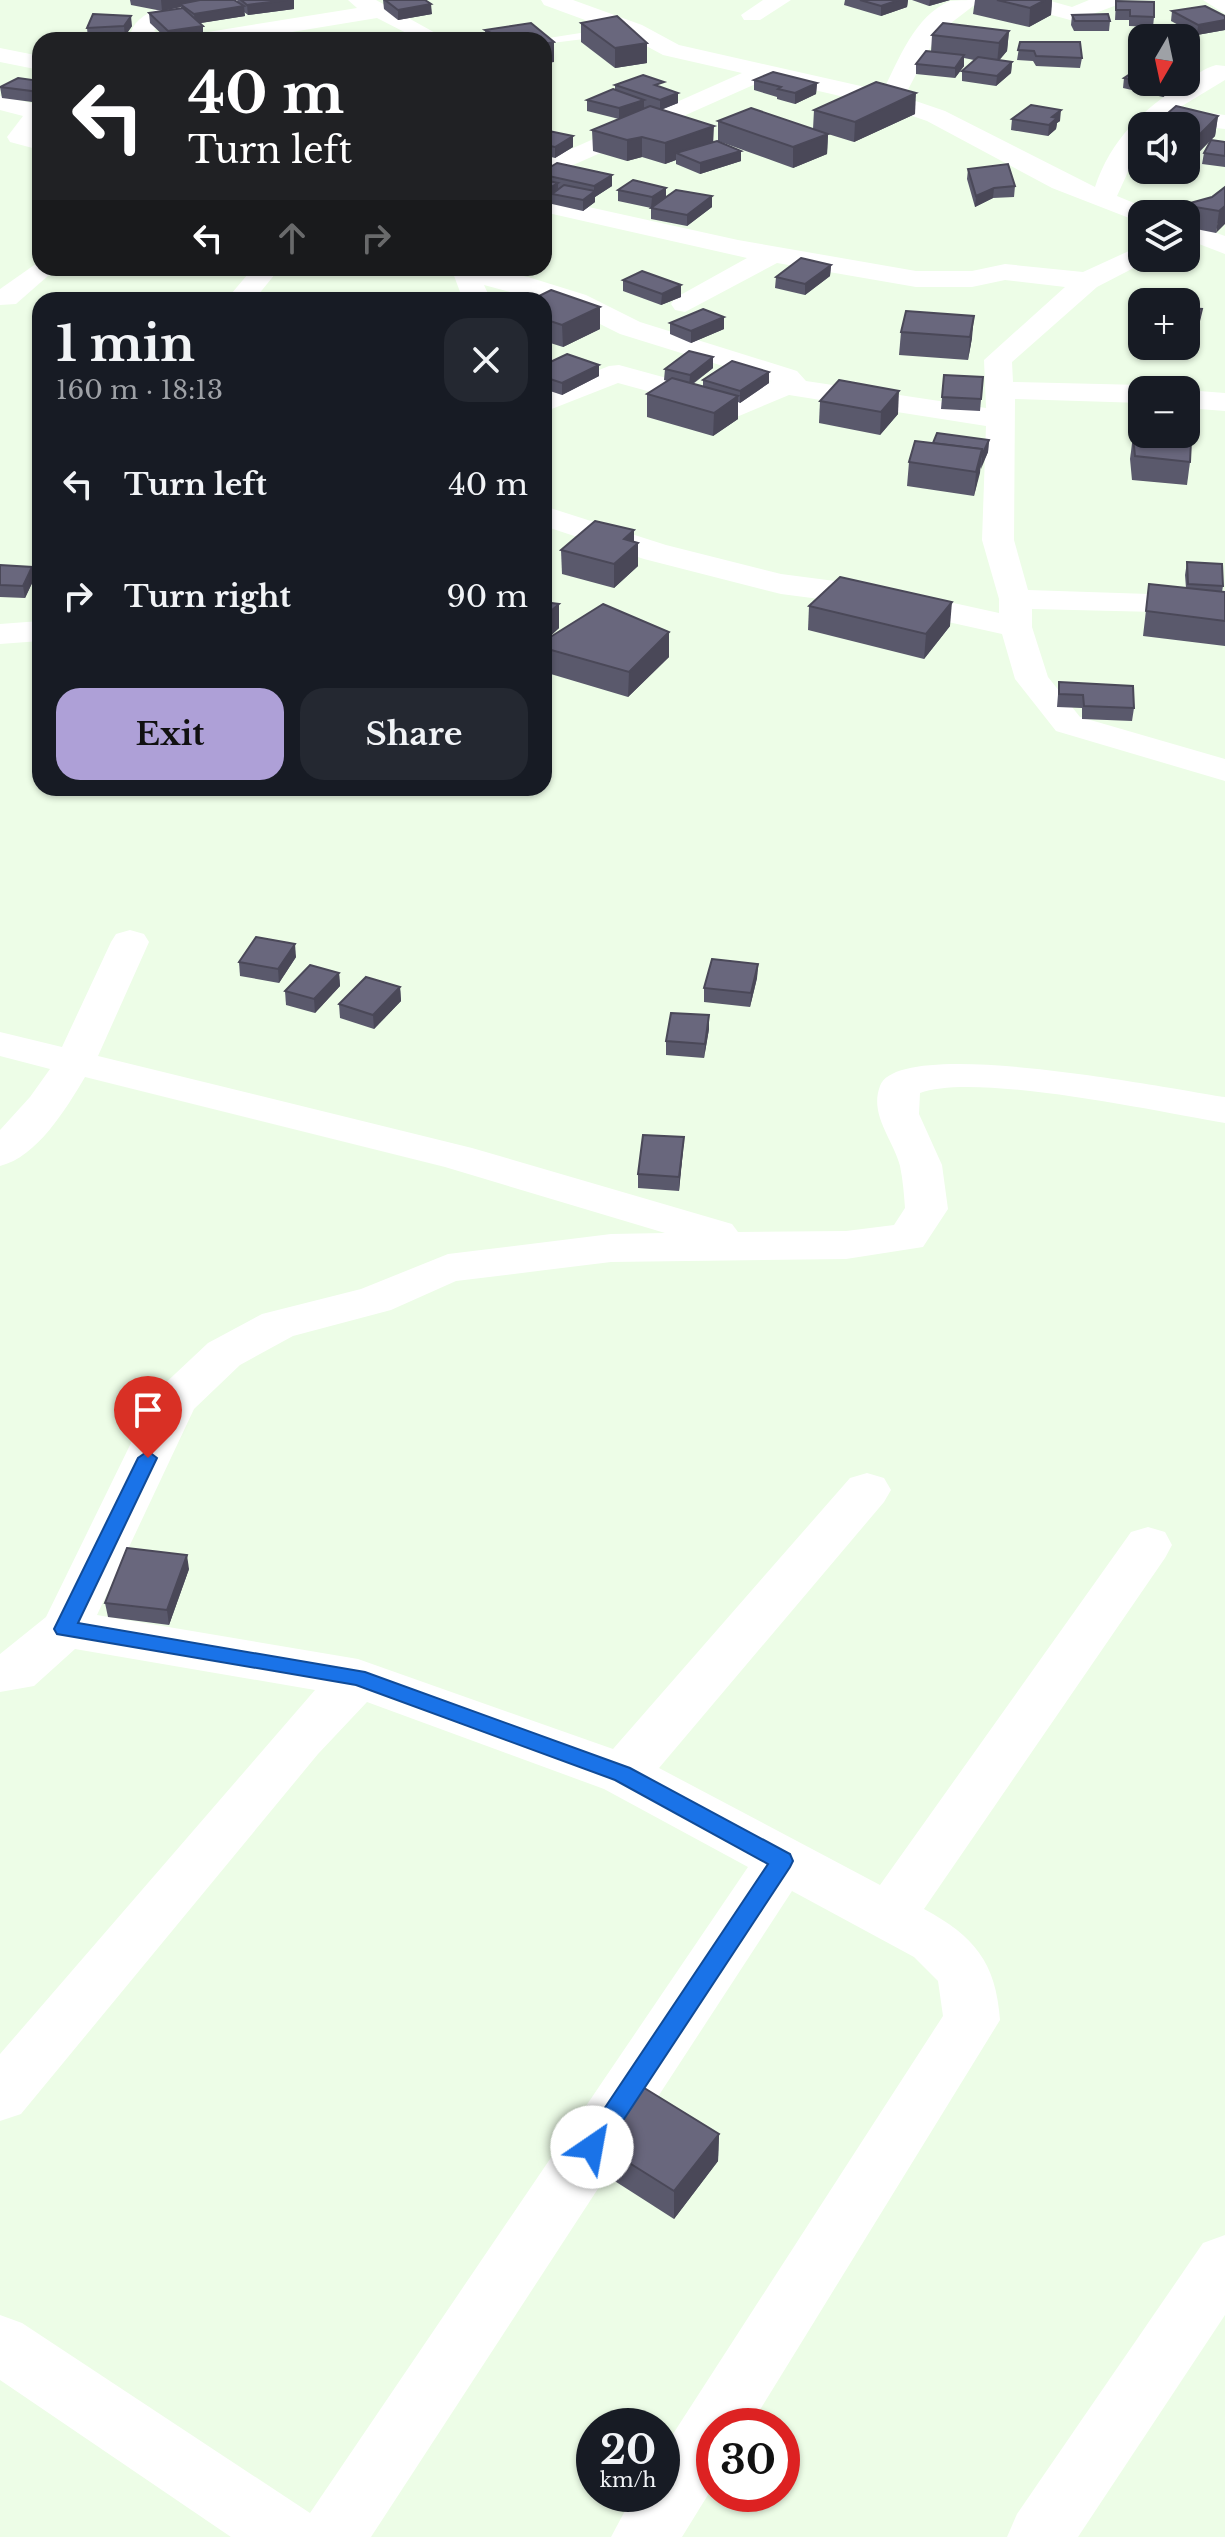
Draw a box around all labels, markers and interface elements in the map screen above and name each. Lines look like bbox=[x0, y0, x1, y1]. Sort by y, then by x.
north arrow bbox=[1128, 24, 1200, 96]
map controls bbox=[1128, 24, 1200, 448]
text: 40 m bbox=[188, 59, 344, 128]
icon: left bbox=[56, 64, 160, 168]
button: sound bbox=[1128, 112, 1200, 184]
text: Turn left bbox=[188, 128, 352, 173]
button: layers bbox=[1128, 200, 1200, 272]
icon: left bbox=[186, 216, 230, 260]
icon: ahead bbox=[270, 216, 314, 260]
icon: right bbox=[354, 216, 398, 260]
button: + bbox=[1128, 288, 1200, 360]
text: 1 min bbox=[56, 314, 195, 374]
button: close bbox=[444, 318, 528, 402]
text: 160 m · 18:13 bbox=[56, 374, 223, 406]
button: − bbox=[1128, 376, 1200, 448]
icon: left bbox=[56, 462, 100, 506]
text: Turn left bbox=[124, 466, 267, 503]
text: 40 m bbox=[448, 466, 528, 503]
icon: right bbox=[56, 574, 100, 618]
text: Turn right bbox=[124, 578, 291, 615]
text: 90 m bbox=[446, 578, 528, 615]
button: Exit bbox=[56, 688, 284, 780]
button: Share bbox=[300, 688, 528, 780]
pin bbox=[114, 1376, 182, 1458]
icon: arrive bbox=[126, 1388, 170, 1432]
position arrow bbox=[550, 2105, 634, 2189]
speed limit sign: 30 bbox=[696, 2408, 800, 2512]
text: 20 bbox=[600, 2425, 656, 2475]
text: km/h bbox=[600, 2468, 656, 2492]

